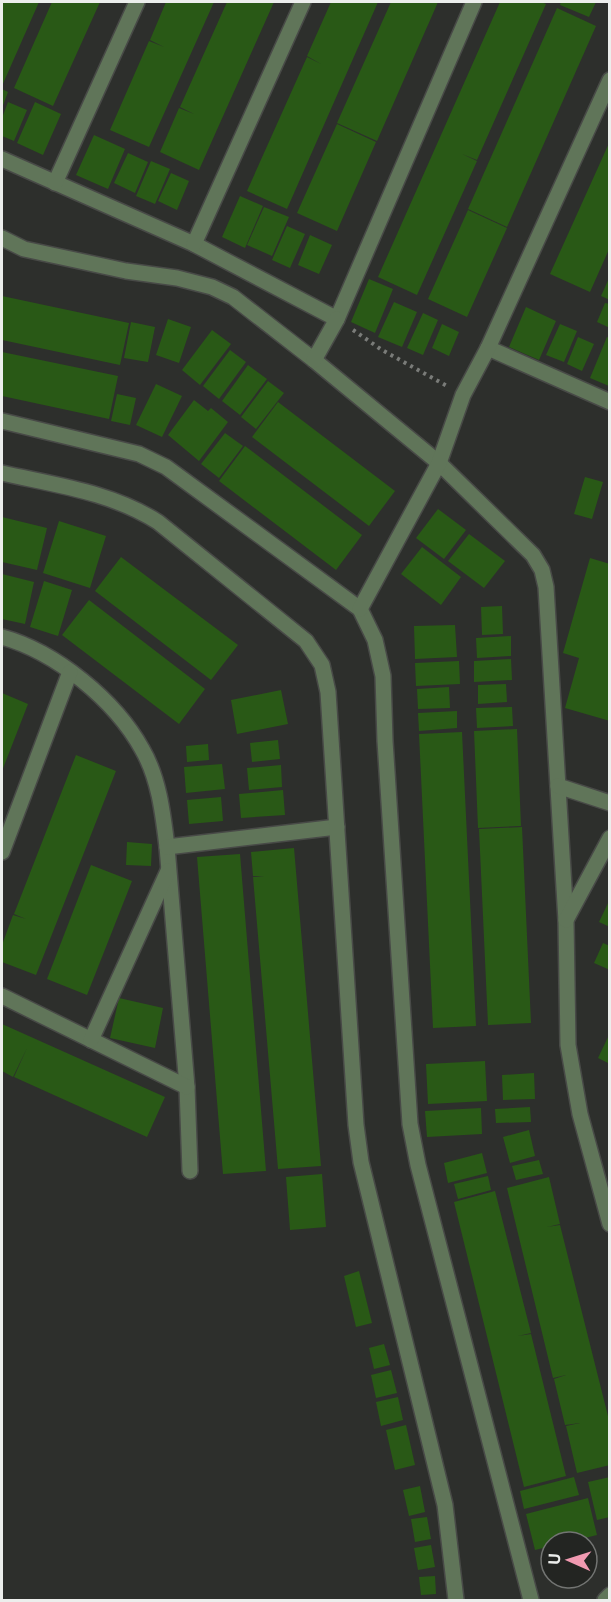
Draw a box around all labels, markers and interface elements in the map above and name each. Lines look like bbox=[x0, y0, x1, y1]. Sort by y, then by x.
north arrow bbox=[539, 1530, 599, 1590]
text: U bbox=[545, 1553, 564, 1566]

